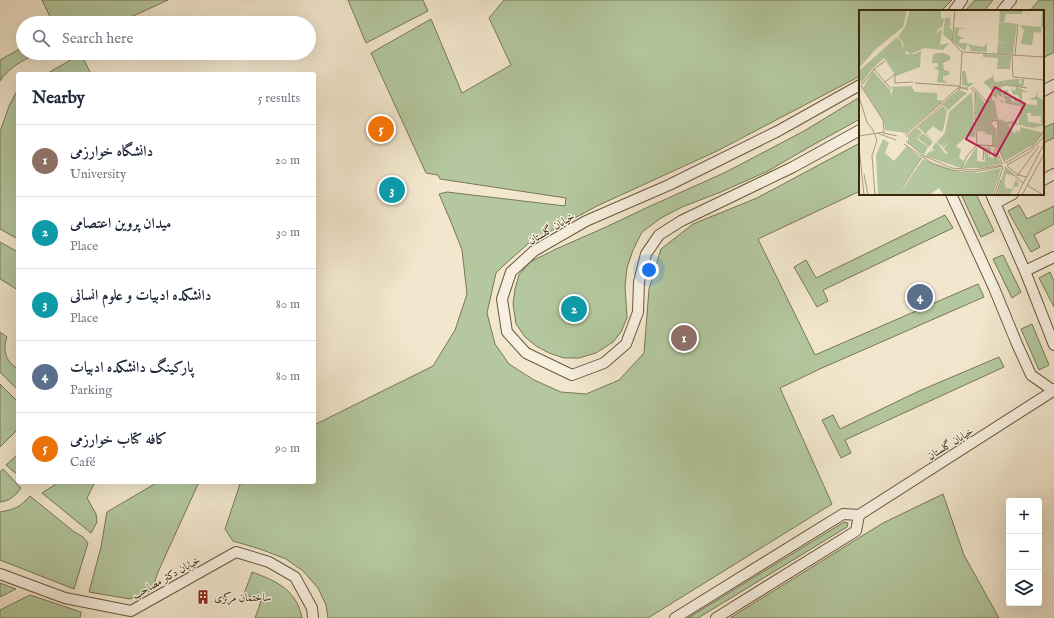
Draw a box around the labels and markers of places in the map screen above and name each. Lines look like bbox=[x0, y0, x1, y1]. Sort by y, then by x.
pin: 5 bbox=[368, 114, 394, 144]
pin: 3 bbox=[379, 175, 405, 205]
pin: 4 bbox=[907, 282, 933, 312]
pin: 2 bbox=[561, 294, 587, 324]
pin: 1 bbox=[671, 323, 697, 353]
building icon: ساختمان مرکزی bbox=[195, 589, 211, 605]
place label: ساختمان مرکزی bbox=[214, 591, 271, 605]

